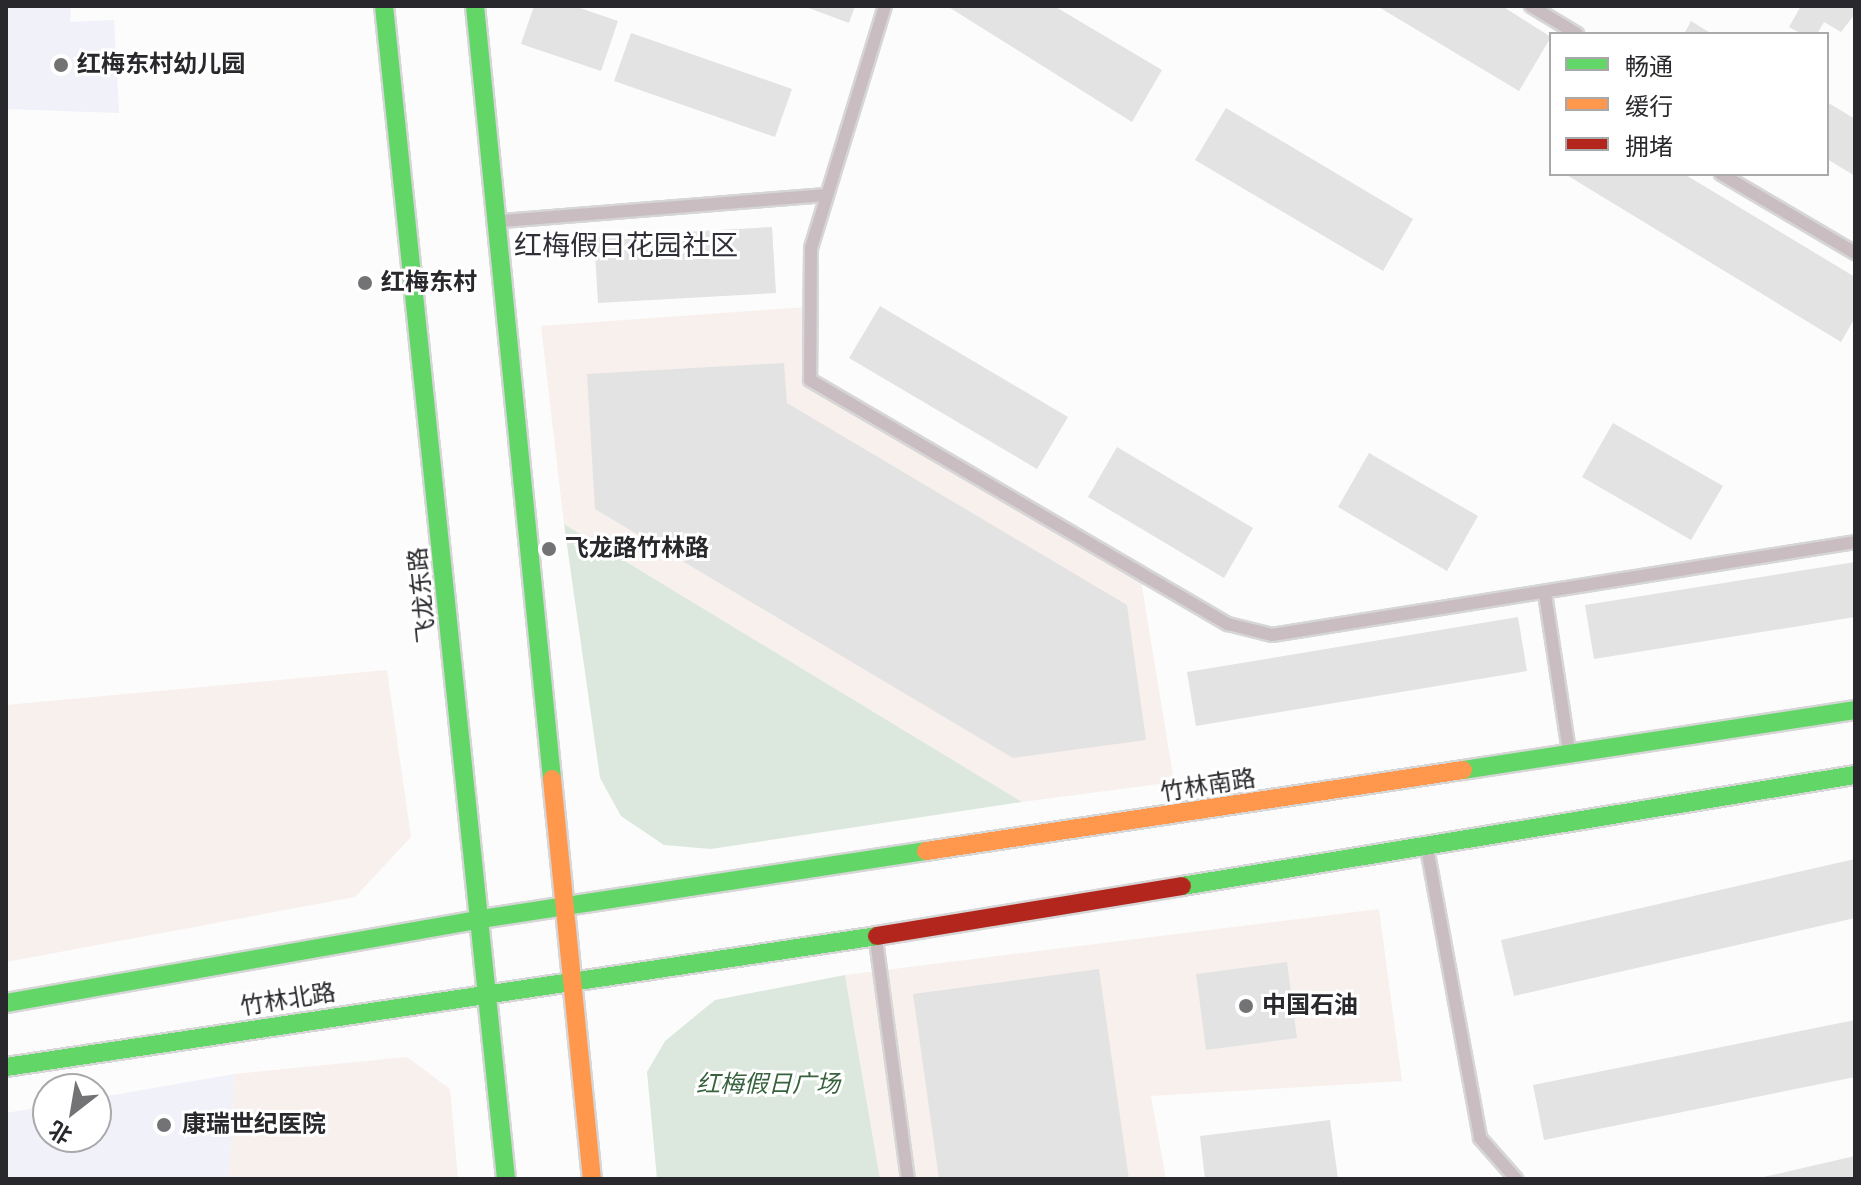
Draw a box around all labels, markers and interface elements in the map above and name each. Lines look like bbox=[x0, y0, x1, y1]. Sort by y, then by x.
legend bbox=[1549, 32, 1829, 176]
place label: 红梅东村幼儿园 bbox=[77, 51, 245, 79]
text: 畅通 bbox=[1625, 54, 1673, 80]
marker: 红梅东村幼儿园 bbox=[52, 56, 70, 74]
text: 缓行 bbox=[1625, 94, 1673, 120]
text: 拥堵 bbox=[1625, 134, 1673, 160]
district label: 红梅假日花园社区 bbox=[514, 229, 738, 263]
place label: 红梅东村 bbox=[381, 269, 477, 297]
marker: 红梅东村 bbox=[356, 274, 374, 292]
place label: 飞龙路竹林路 bbox=[565, 535, 709, 563]
marker: 飞龙路竹林路 bbox=[540, 540, 558, 558]
street label: 飞龙东路 bbox=[404, 546, 442, 644]
street label: 竹林南路 bbox=[1158, 764, 1258, 808]
street label: 竹林北路 bbox=[238, 978, 338, 1022]
place label: 中国石油 bbox=[1262, 992, 1358, 1020]
marker: 中国石油 bbox=[1237, 997, 1255, 1015]
park label: 红梅假日广场 bbox=[696, 1071, 840, 1099]
north arrow bbox=[32, 1073, 112, 1153]
place label: 康瑞世纪医院 bbox=[182, 1111, 326, 1139]
marker: 康瑞世纪医院 bbox=[153, 1114, 175, 1136]
text: 北 bbox=[45, 1116, 76, 1149]

